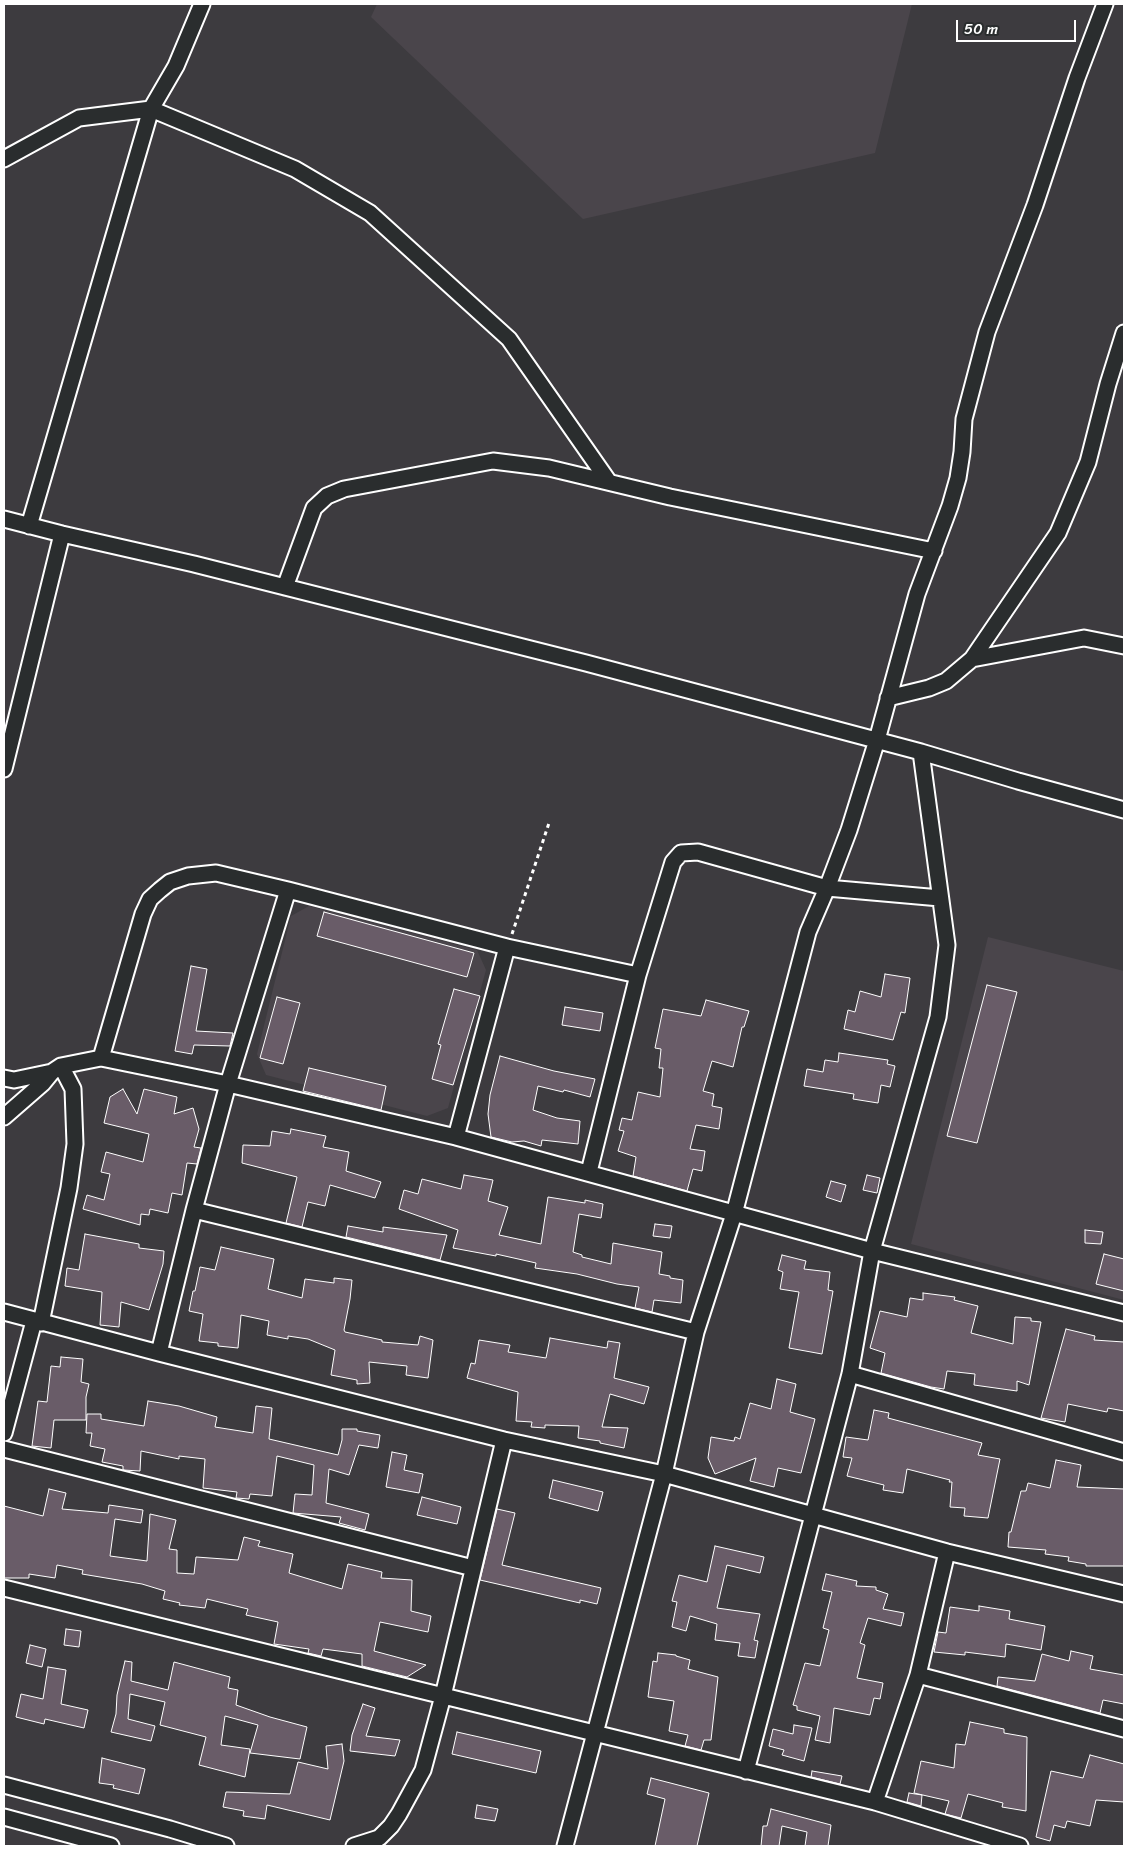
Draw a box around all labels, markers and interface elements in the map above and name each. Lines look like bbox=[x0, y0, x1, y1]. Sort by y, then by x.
scale bar bbox=[958, 10, 1078, 42]
text: 50 m bbox=[964, 16, 998, 42]

